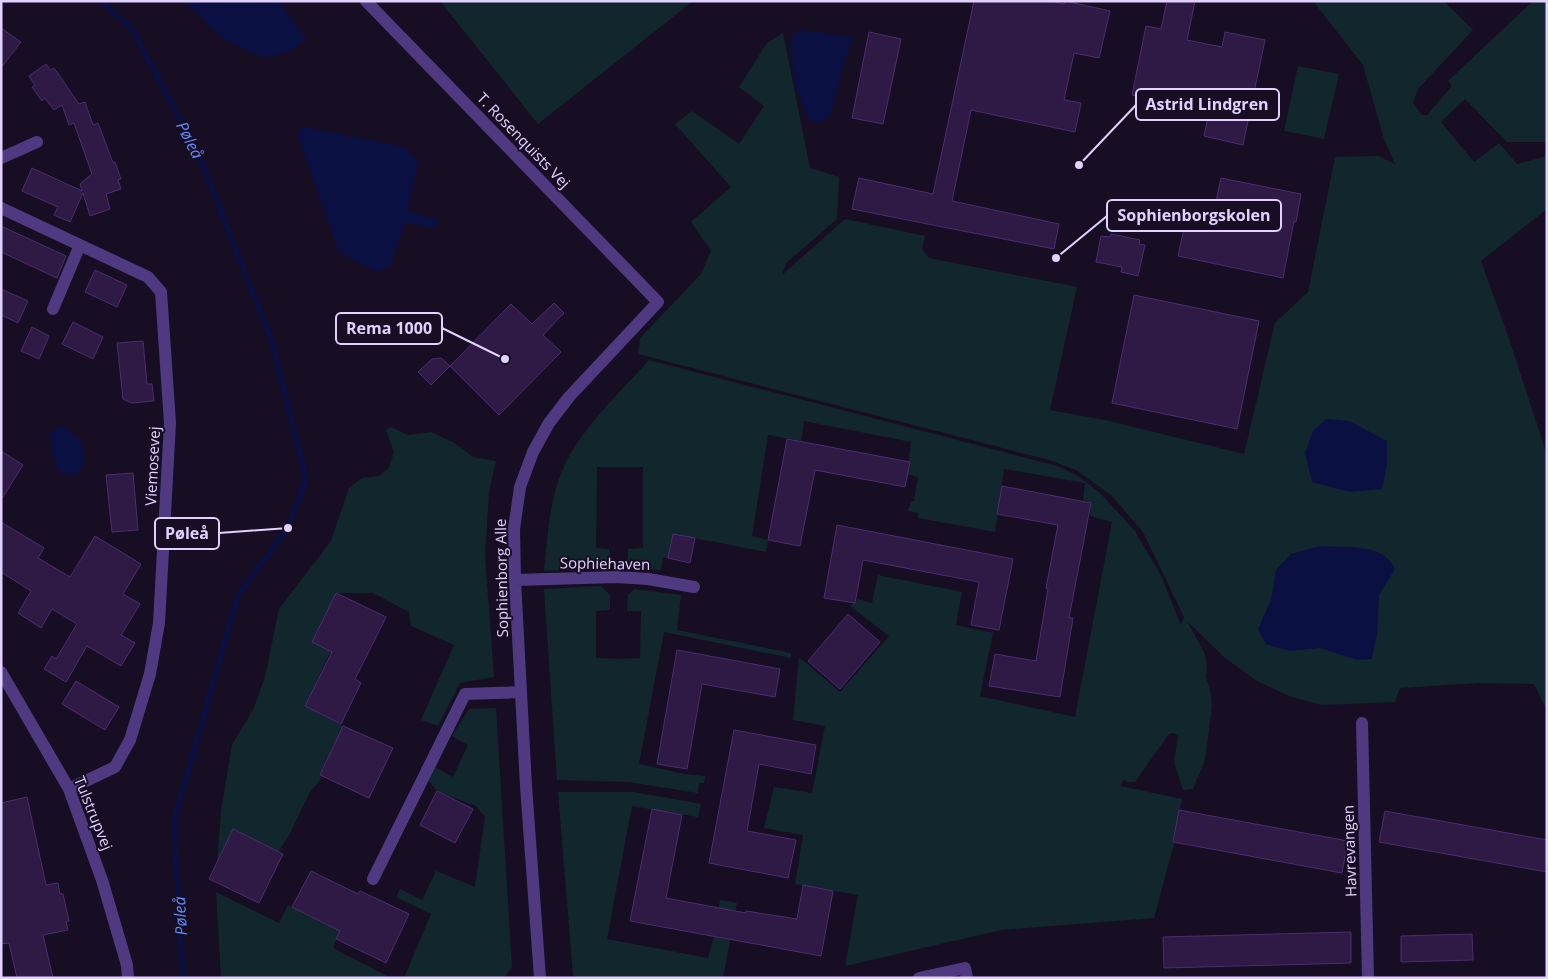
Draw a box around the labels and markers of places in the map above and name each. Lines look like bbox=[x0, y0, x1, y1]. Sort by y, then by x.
callout: Astrid Lindgren bbox=[1136, 89, 1279, 120]
callout: Sophienborgskolen bbox=[1107, 200, 1281, 231]
callout: Rema 1000 bbox=[336, 313, 442, 344]
callout: Pøleå bbox=[155, 518, 219, 549]

